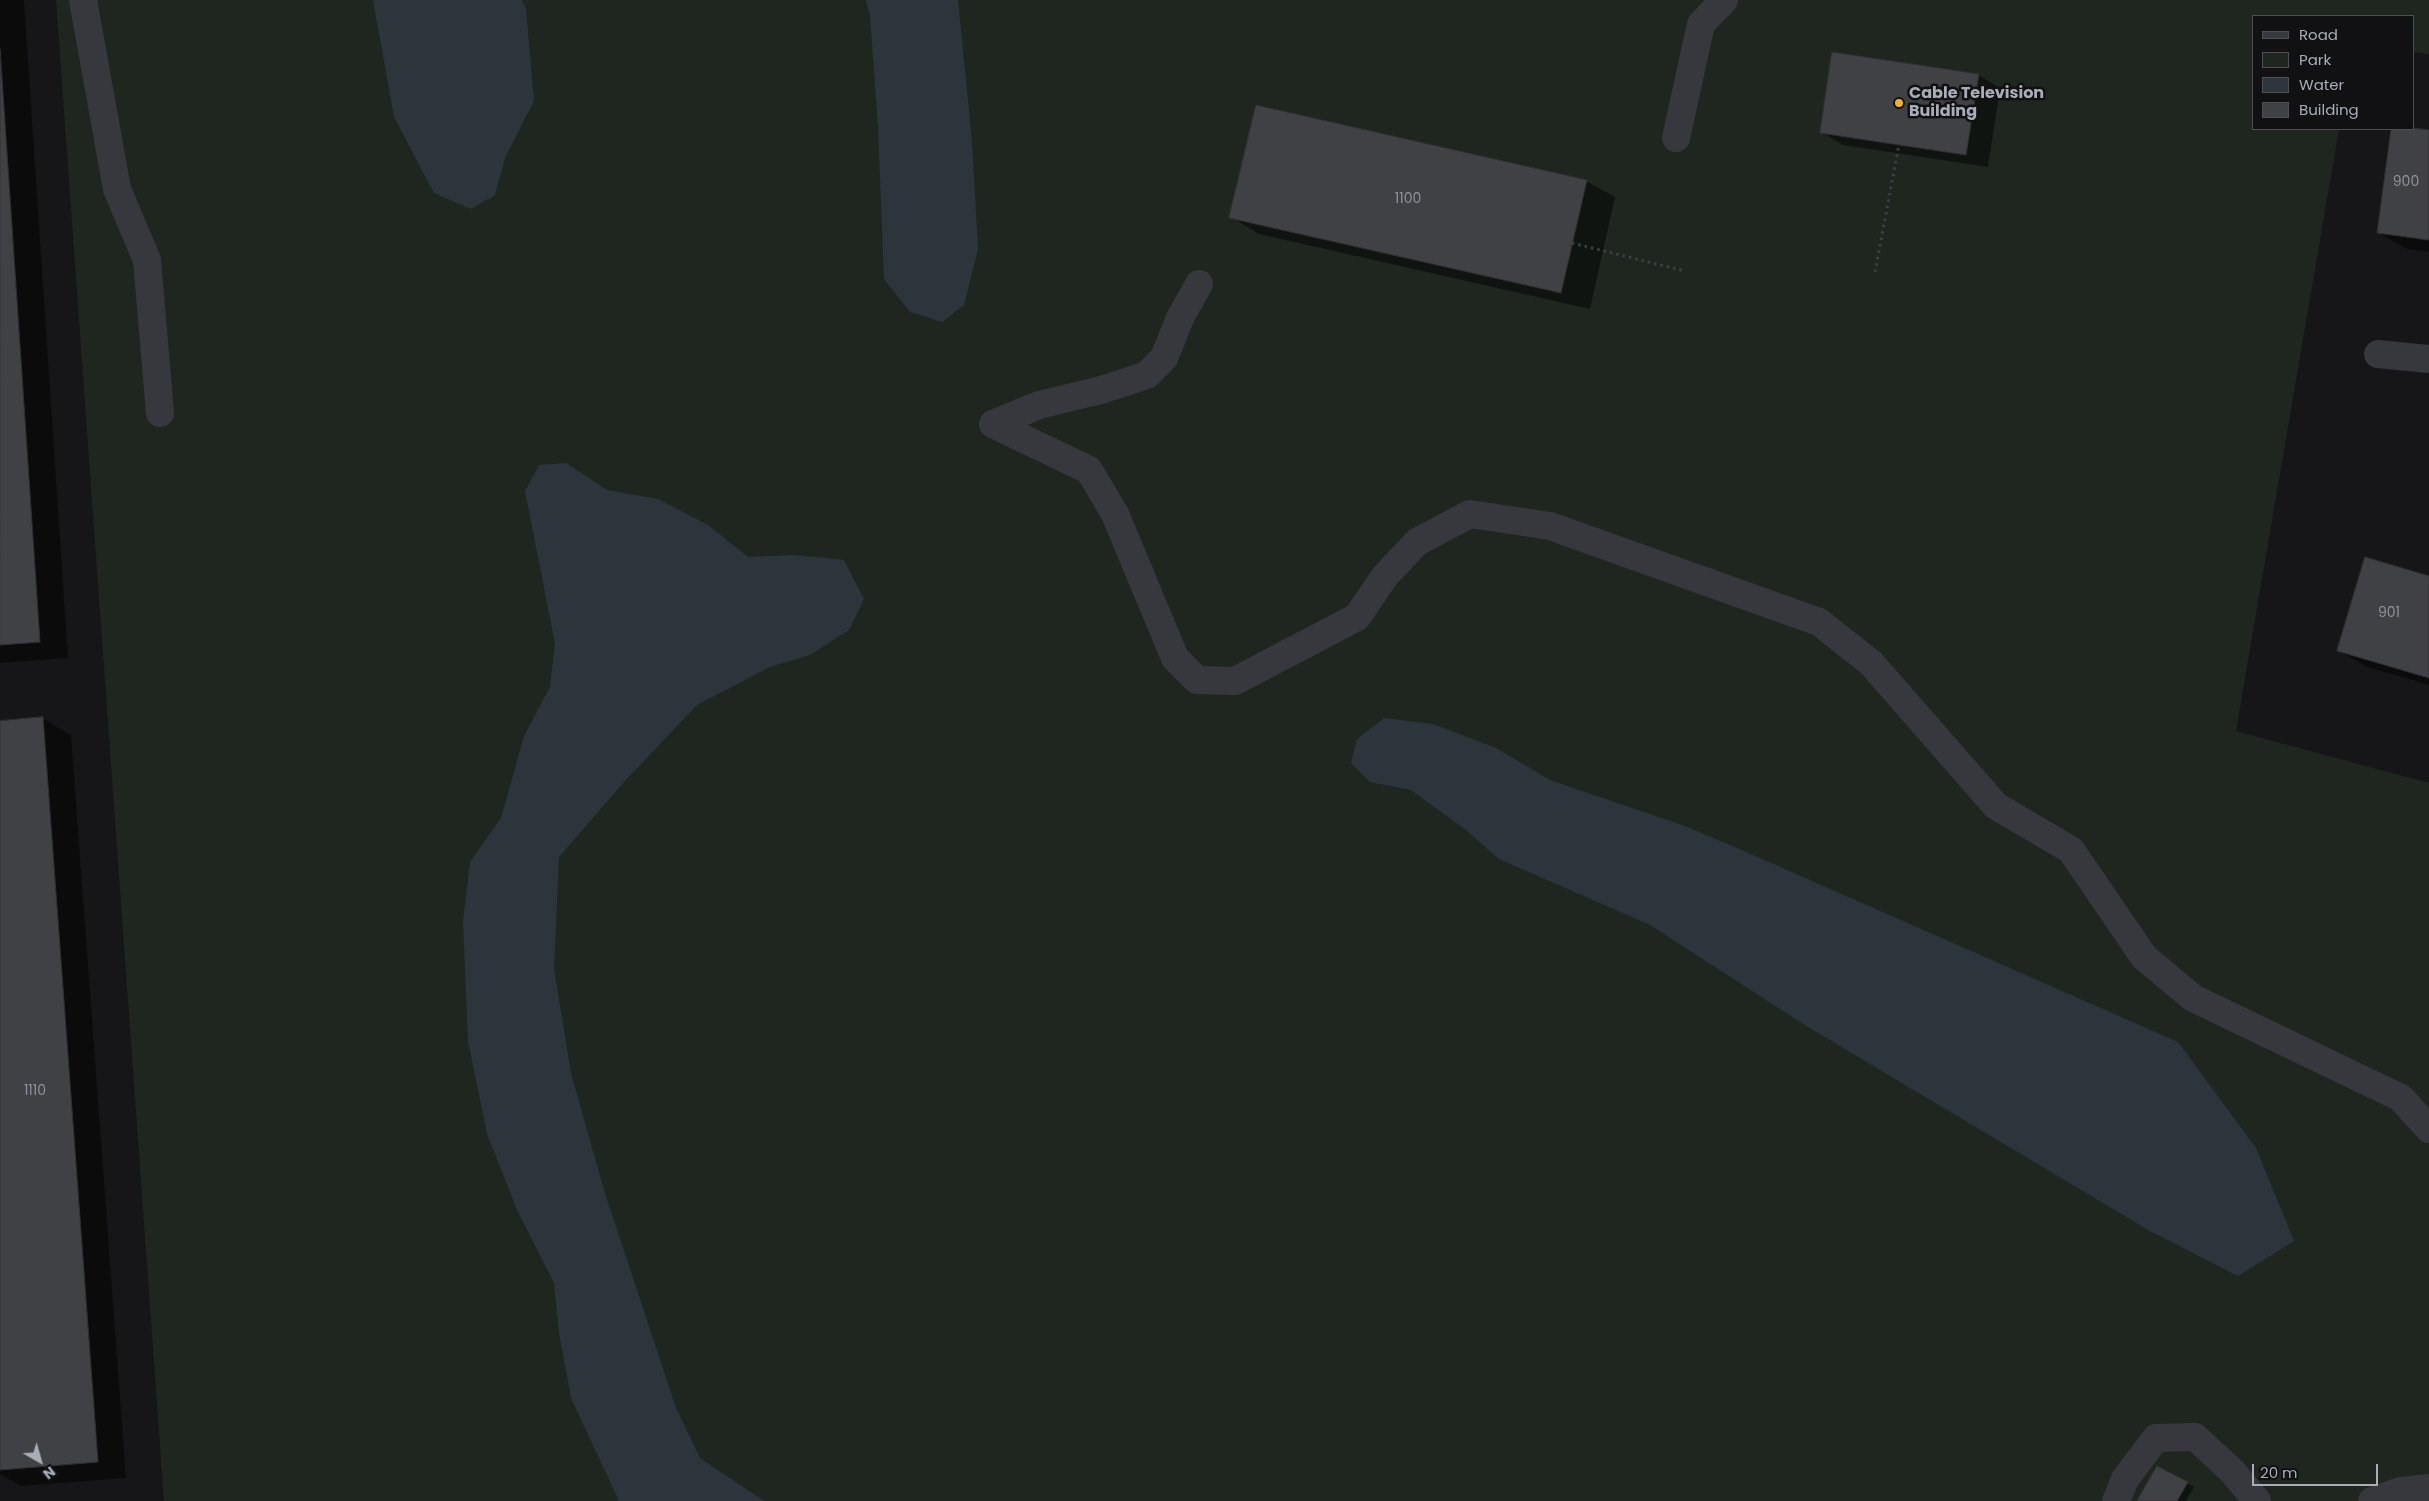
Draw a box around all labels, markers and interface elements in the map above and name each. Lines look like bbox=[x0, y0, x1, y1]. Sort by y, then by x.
legend bbox=[2252, 15, 2414, 130]
text: Road bbox=[2299, 24, 2338, 45]
text: Park bbox=[2299, 49, 2331, 70]
text: Water bbox=[2299, 74, 2344, 95]
place label: Cable Television Building bbox=[1909, 84, 2044, 122]
marker: Cable Television Building bbox=[1893, 97, 1905, 109]
text: Building bbox=[2299, 99, 2359, 120]
house number: 900 bbox=[2393, 174, 2419, 190]
house number: 1100 bbox=[1395, 191, 1421, 207]
house number: 901 bbox=[2378, 605, 2400, 621]
house number: 1110 bbox=[24, 1083, 46, 1099]
north arrow bbox=[15, 1436, 65, 1486]
scale bar bbox=[2254, 1454, 2380, 1486]
text: N bbox=[39, 1462, 60, 1484]
text: 20 m bbox=[2260, 1462, 2298, 1483]

